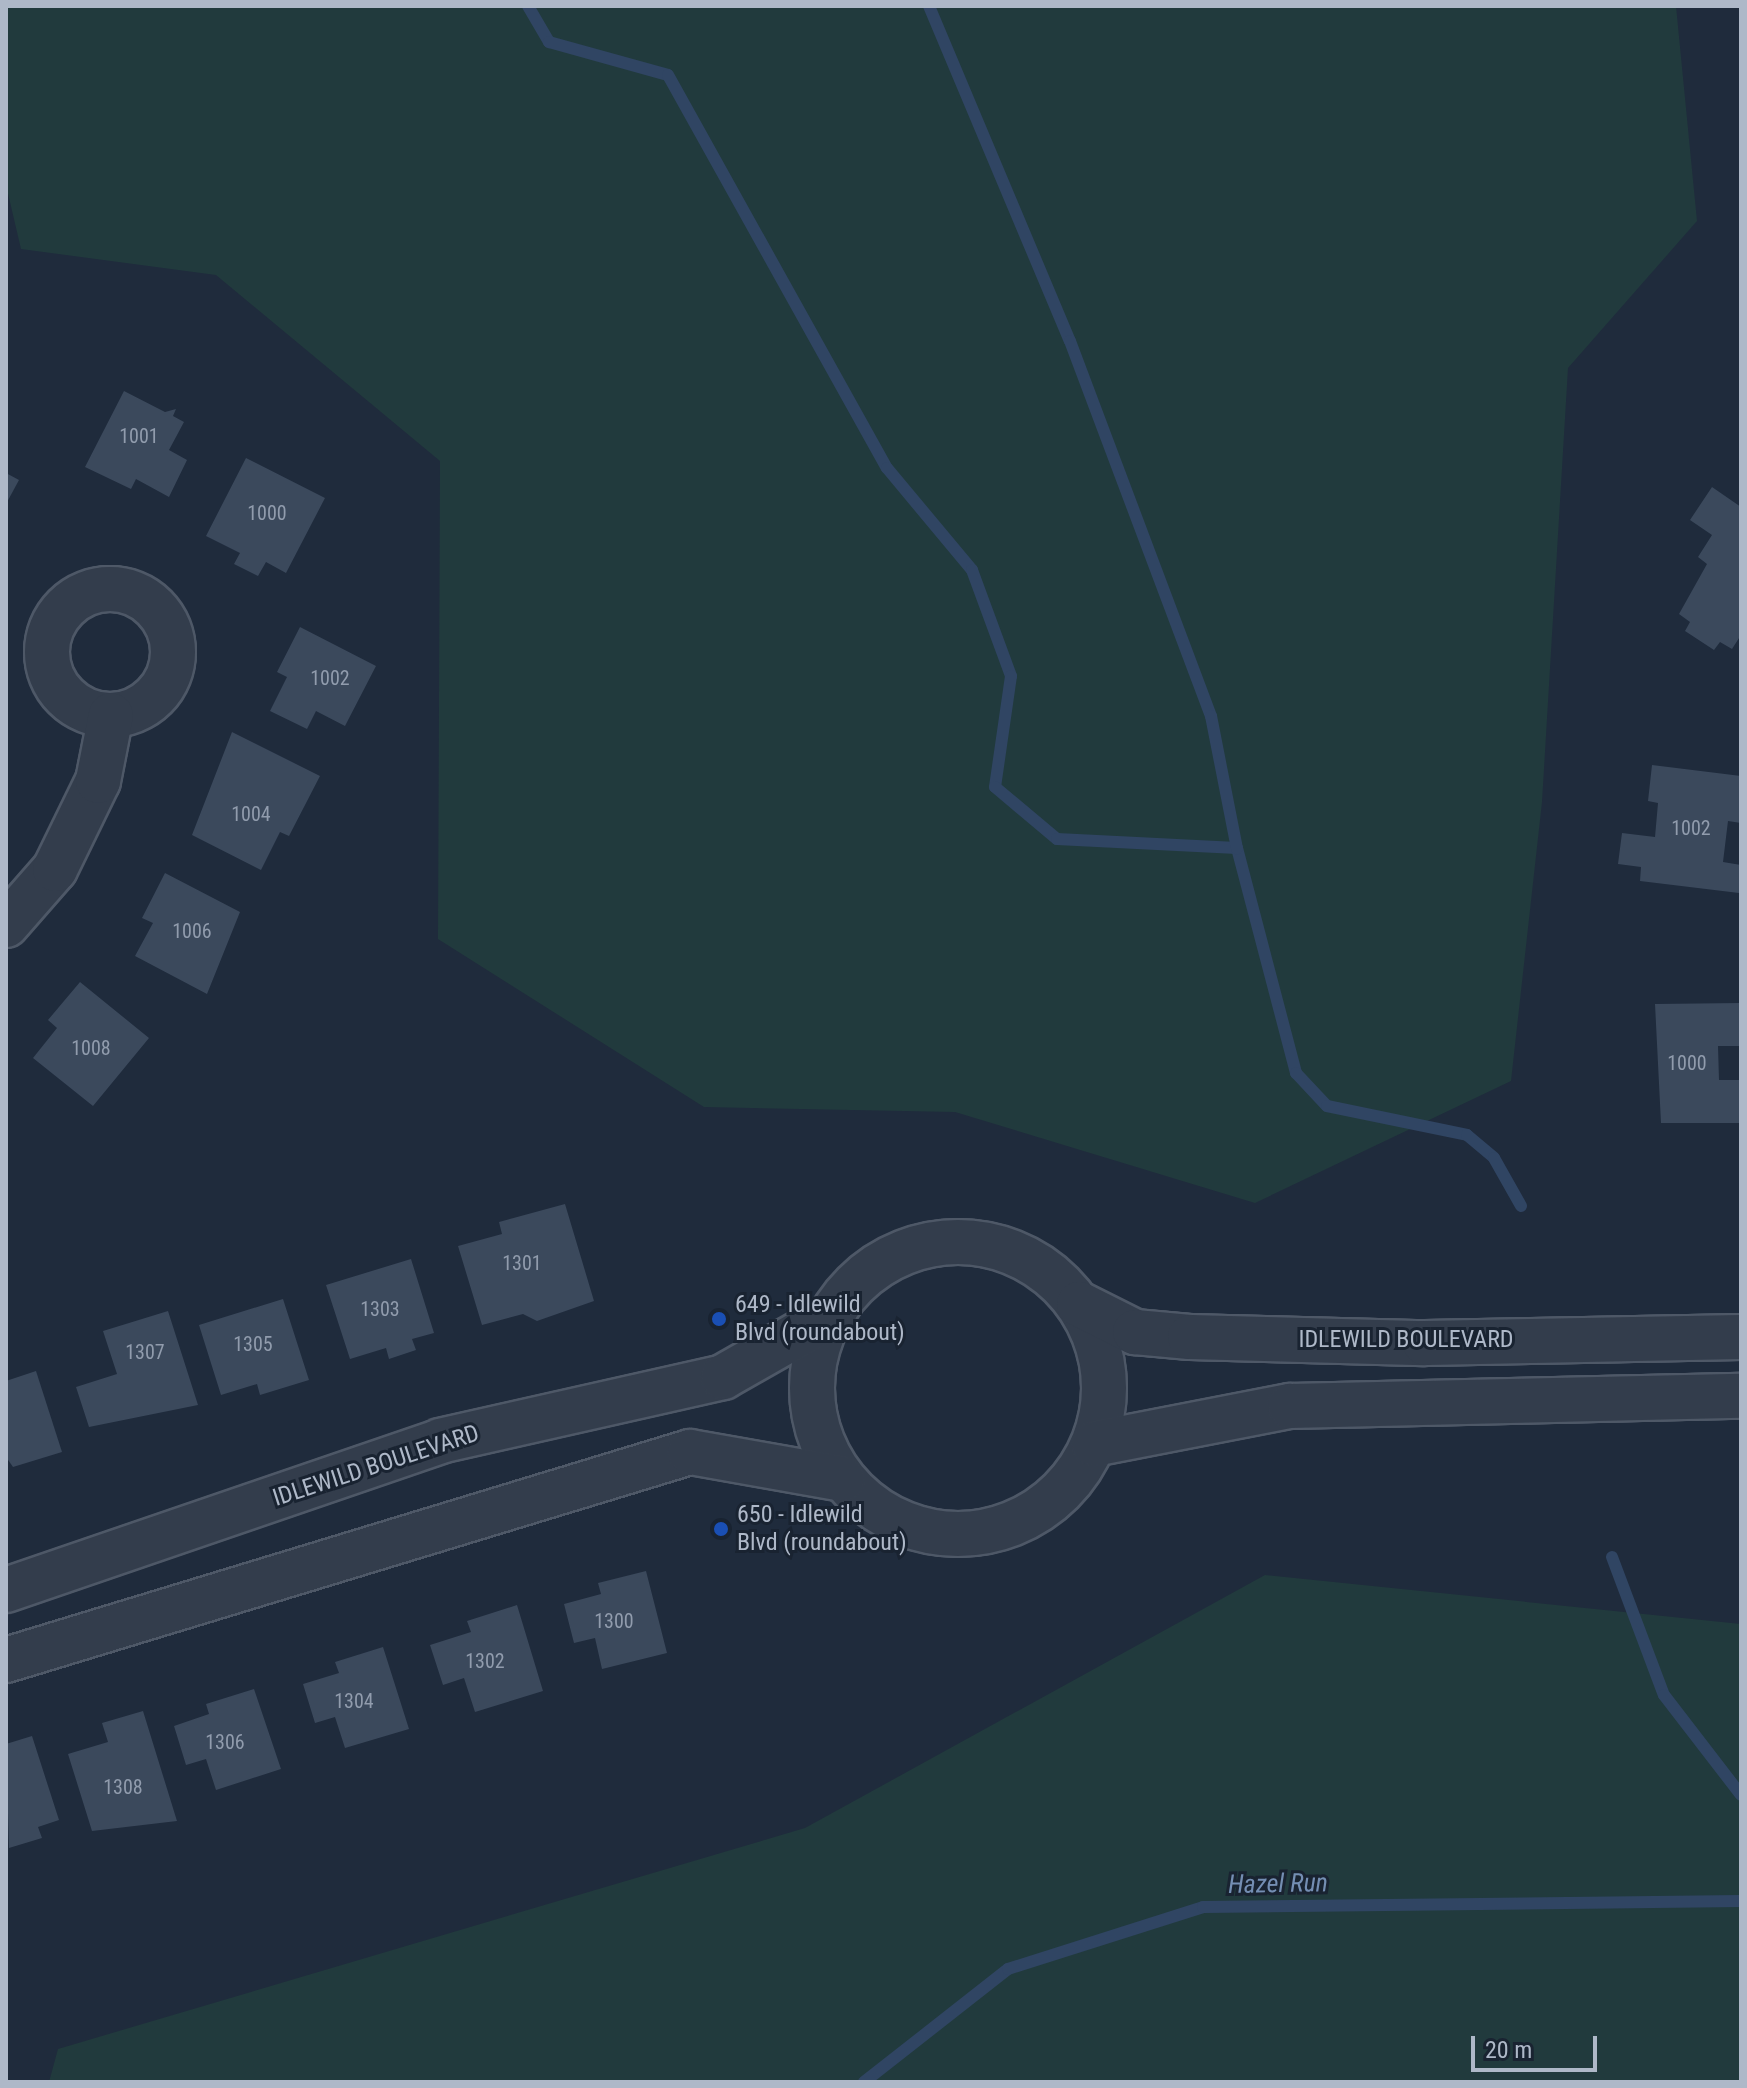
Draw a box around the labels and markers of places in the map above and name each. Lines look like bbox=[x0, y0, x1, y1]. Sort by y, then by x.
place label: 649 - Idlewild Blvd (roundabout) bbox=[735, 1291, 905, 1347]
marker: 649 - Idlewild Blvd (roundabout) bbox=[710, 1310, 728, 1328]
place label: 650 - Idlewild Blvd (roundabout) bbox=[737, 1501, 907, 1557]
marker: 650 - Idlewild Blvd (roundabout) bbox=[712, 1520, 730, 1538]

